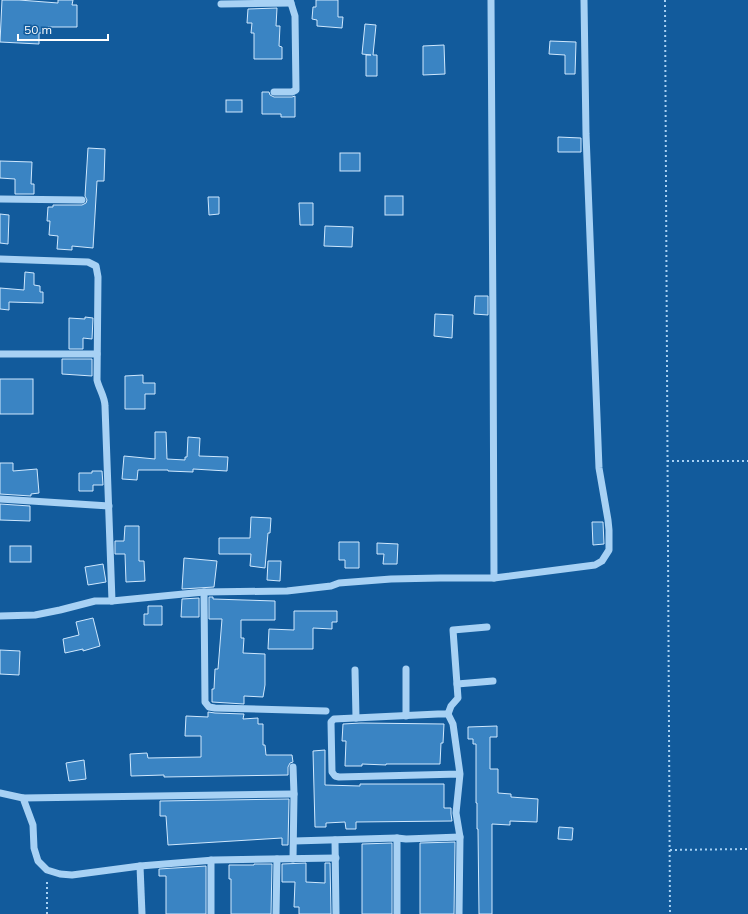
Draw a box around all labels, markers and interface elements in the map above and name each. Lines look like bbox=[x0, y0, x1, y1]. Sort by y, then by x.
scale bar bbox=[18, 16, 108, 42]
text: 50 m bbox=[24, 22, 52, 37]

